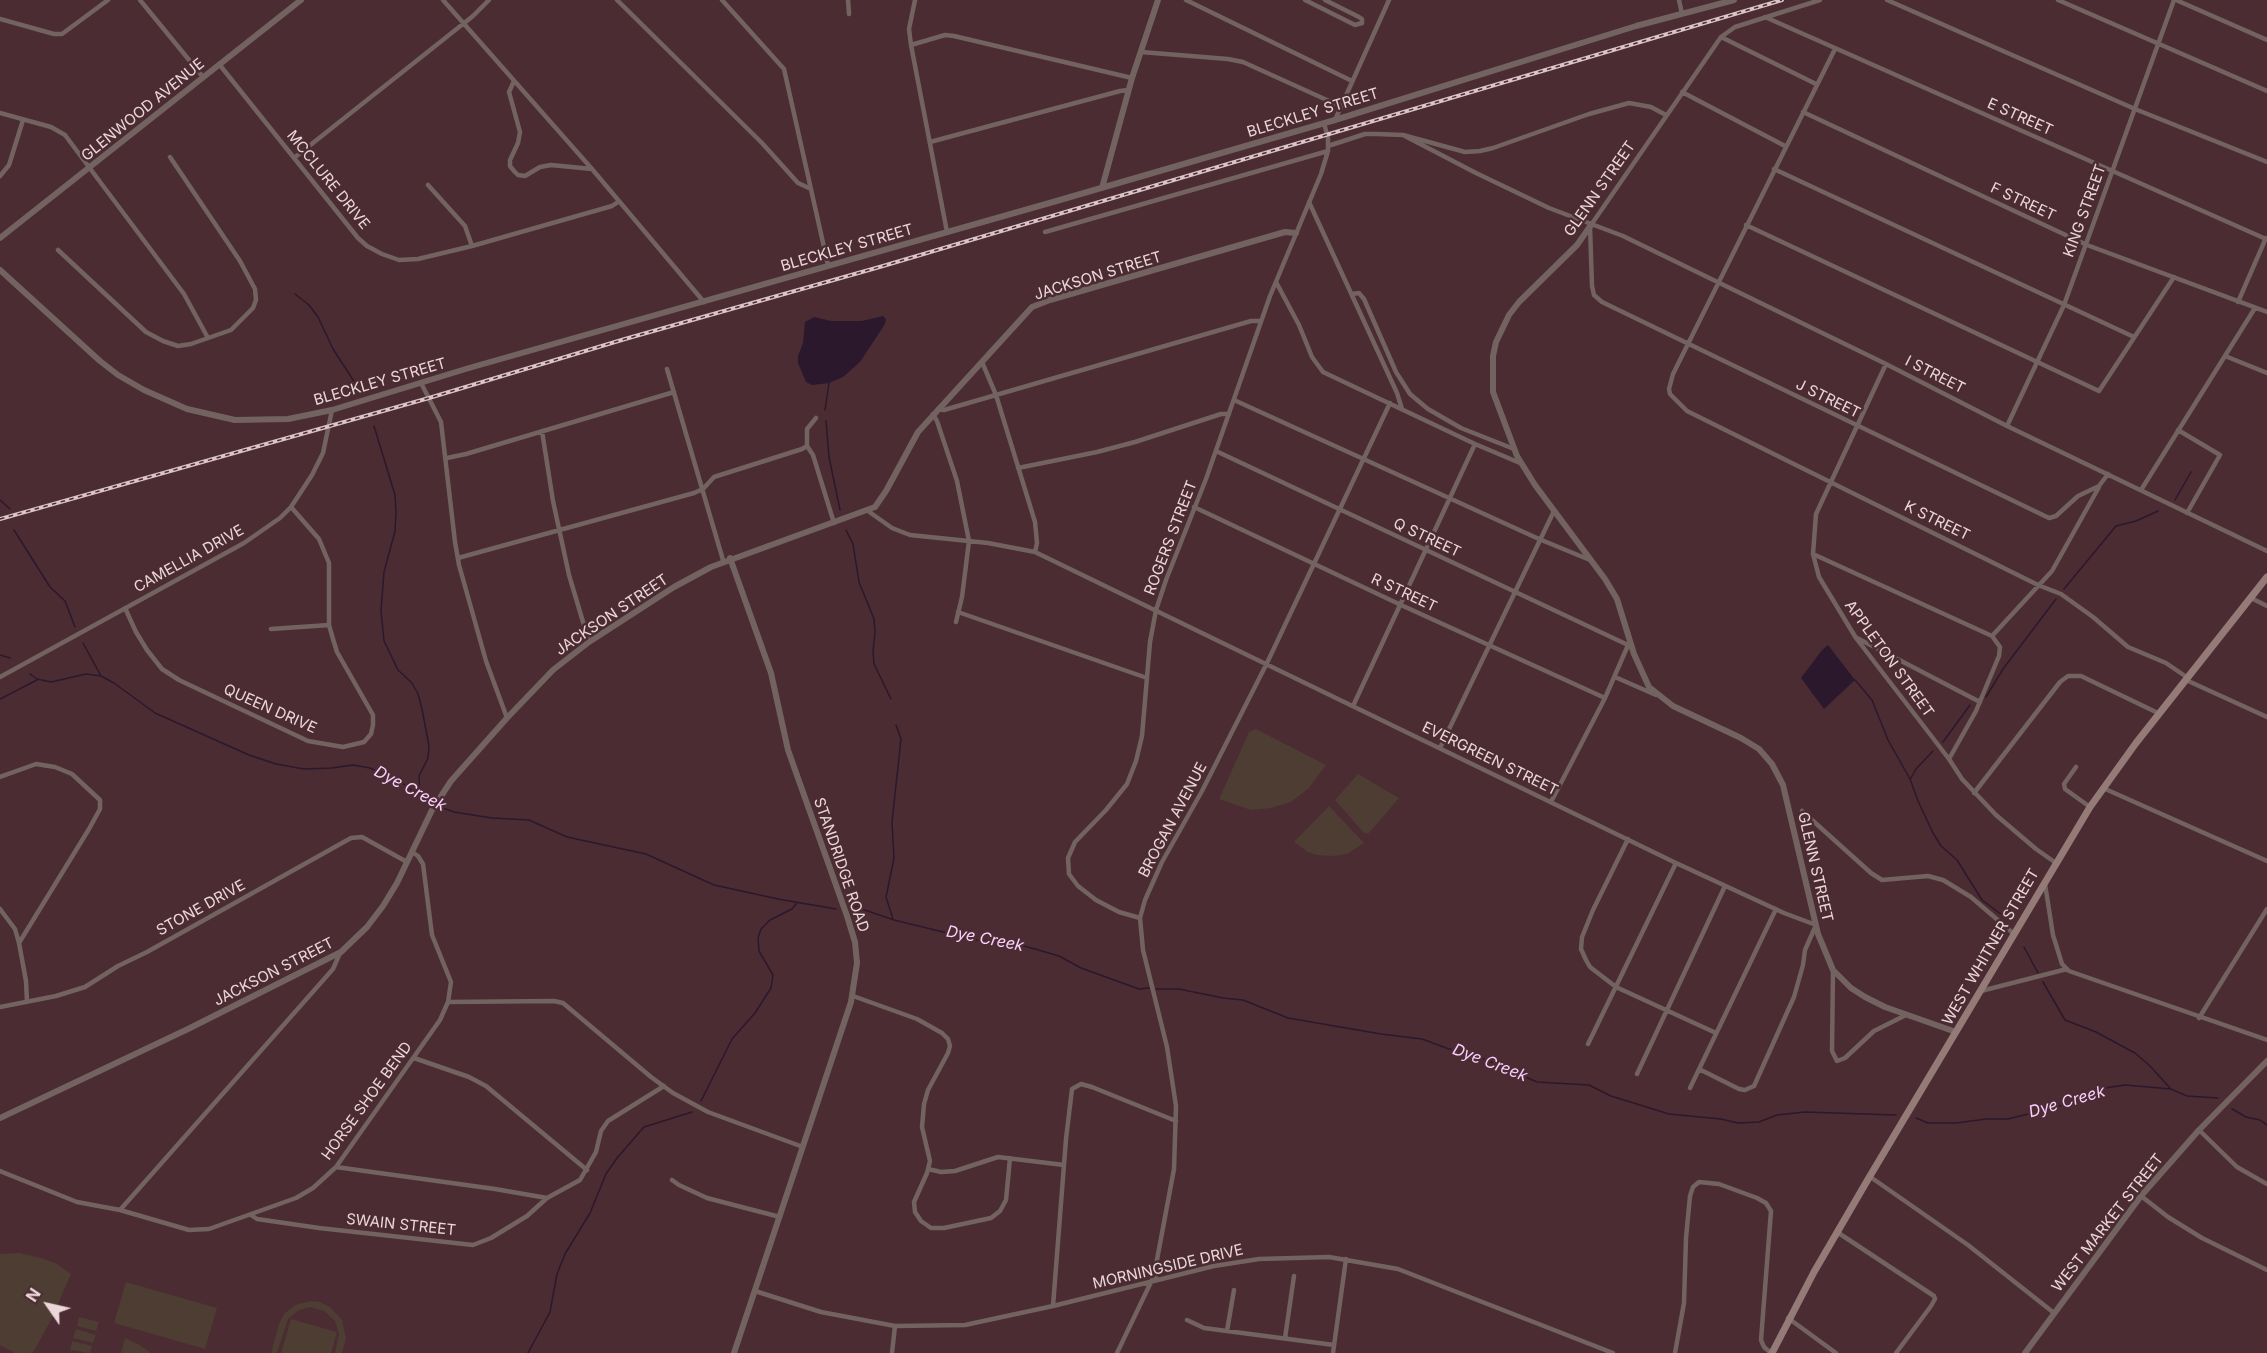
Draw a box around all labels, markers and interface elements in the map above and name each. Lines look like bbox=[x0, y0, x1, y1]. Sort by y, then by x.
street label: GLENWOOD AVENUE bbox=[78, 55, 208, 165]
street label: BLECKLEY STREET bbox=[1245, 84, 1381, 142]
street label: E STREET bbox=[1984, 95, 2056, 139]
street label: MCCLURE DRIVE bbox=[283, 127, 373, 233]
street label: GLENN STREET bbox=[1560, 138, 1640, 240]
street label: KING STREET bbox=[2060, 162, 2110, 260]
street label: F STREET bbox=[1988, 179, 2058, 225]
street label: BLECKLEY STREET bbox=[779, 220, 915, 276]
street label: JACKSON STREET bbox=[1032, 248, 1164, 304]
street label: I STREET bbox=[1902, 352, 1968, 398]
street label: BLECKLEY STREET bbox=[312, 354, 448, 410]
street label: J STREET bbox=[1793, 376, 1863, 422]
street label: ROGERS STREET bbox=[1141, 478, 1201, 598]
street label: K STREET bbox=[1901, 497, 1973, 545]
street label: Q STREET bbox=[1390, 515, 1464, 561]
street label: CAMELLIA DRIVE bbox=[131, 521, 247, 597]
street label: R STREET bbox=[1368, 570, 1440, 616]
street label: JACKSON STREET bbox=[552, 571, 672, 659]
street label: APPLETON STREET bbox=[1841, 597, 1937, 721]
street label: QUEEN DRIVE bbox=[221, 680, 319, 738]
street label: EVERGREEN STREET bbox=[1419, 718, 1561, 800]
street label: BROGAN AVENUE bbox=[1135, 759, 1211, 881]
water label: Dye Creek bbox=[371, 762, 449, 816]
street label: STANDRIDGE ROAD bbox=[810, 795, 872, 935]
street label: GLENN STREET bbox=[1794, 810, 1836, 924]
street label: WEST WHITNER STREET bbox=[1939, 865, 2043, 1029]
street label: STONE DRIVE bbox=[153, 876, 249, 940]
water label: Dye Creek bbox=[945, 922, 1025, 956]
street label: JACKSON STREET bbox=[211, 934, 337, 1010]
street label: HORSE SHOE BEND bbox=[318, 1038, 416, 1164]
water label: Dye Creek bbox=[1450, 1040, 1530, 1086]
water label: Dye Creek bbox=[2027, 1082, 2107, 1122]
street label: WEST MARKET STREET bbox=[2048, 1150, 2168, 1296]
street label: SWAIN STREET bbox=[345, 1210, 457, 1240]
street label: MORNINGSIDE DRIVE bbox=[1091, 1241, 1245, 1293]
north arrow bbox=[18, 1275, 78, 1335]
text: N bbox=[21, 1284, 45, 1306]

